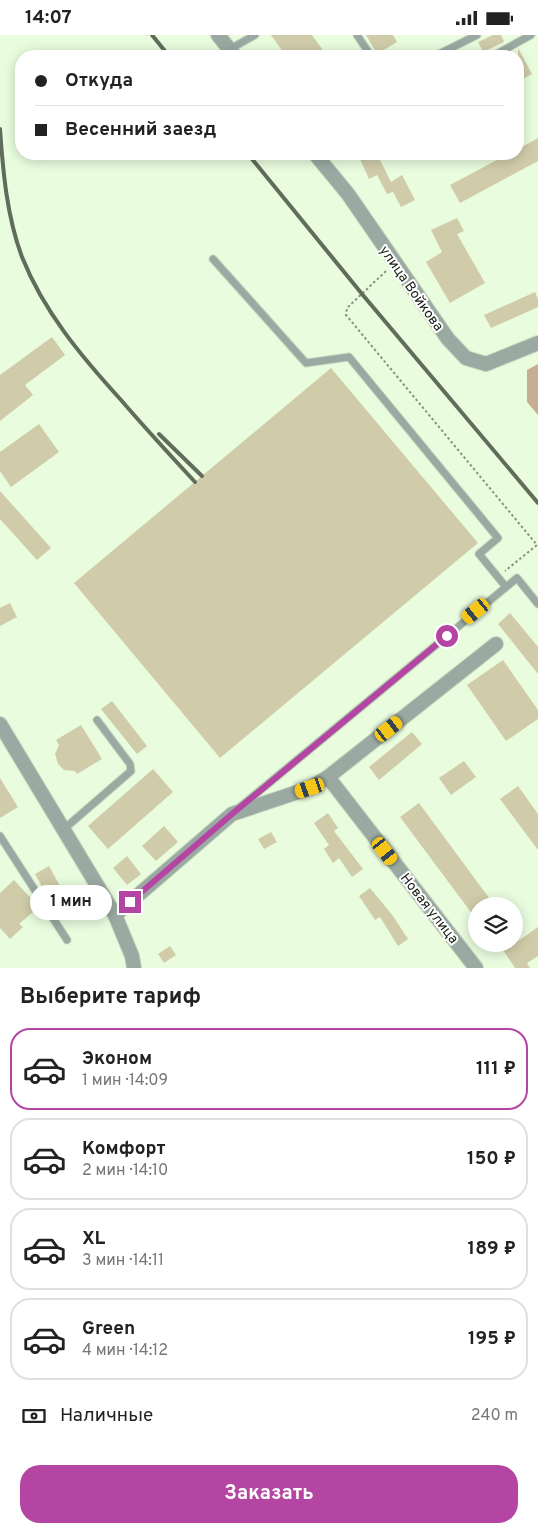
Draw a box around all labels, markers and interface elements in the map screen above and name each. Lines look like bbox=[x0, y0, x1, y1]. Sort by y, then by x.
text: 14:07 bbox=[25, 6, 72, 30]
text: Откуда bbox=[65, 69, 133, 93]
text: Весенний заезд bbox=[65, 118, 216, 142]
street label: улица Войкова bbox=[375, 243, 446, 335]
car bbox=[459, 596, 492, 626]
route start bbox=[436, 625, 458, 647]
car bbox=[372, 714, 405, 744]
car bbox=[293, 776, 326, 800]
car bbox=[369, 835, 400, 867]
street label: Новая улица bbox=[396, 870, 462, 947]
callout: 1 мин bbox=[30, 885, 112, 919]
route end bbox=[119, 891, 141, 913]
text: 1 мин bbox=[50, 892, 92, 912]
map controls bbox=[468, 897, 523, 952]
button: layers bbox=[468, 897, 523, 952]
text: Выберите тариф bbox=[20, 984, 201, 1011]
icon: car bbox=[22, 1047, 67, 1092]
text: Эконом bbox=[82, 1047, 152, 1071]
text: 111 ₽ bbox=[476, 1057, 516, 1081]
text: 1 мин · 14:09 bbox=[82, 1071, 168, 1091]
icon: car bbox=[22, 1137, 67, 1182]
text: Комфорт bbox=[82, 1137, 165, 1161]
text: 150 ₽ bbox=[467, 1147, 516, 1171]
text: 2 мин · 14:10 bbox=[82, 1161, 168, 1181]
icon: car bbox=[22, 1227, 67, 1272]
text: XL bbox=[82, 1227, 105, 1251]
text: 189 ₽ bbox=[468, 1237, 516, 1261]
text: 3 мин · 14:11 bbox=[82, 1251, 164, 1271]
icon: car bbox=[22, 1317, 67, 1362]
text: Green bbox=[82, 1317, 135, 1341]
text: 195 ₽ bbox=[468, 1327, 516, 1351]
text: 4 мин · 14:12 bbox=[82, 1341, 168, 1361]
icon: cash bbox=[20, 1402, 48, 1430]
text: Наличные bbox=[60, 1404, 153, 1428]
text: 240 m bbox=[471, 1406, 518, 1426]
button: Заказать bbox=[20, 1465, 518, 1523]

